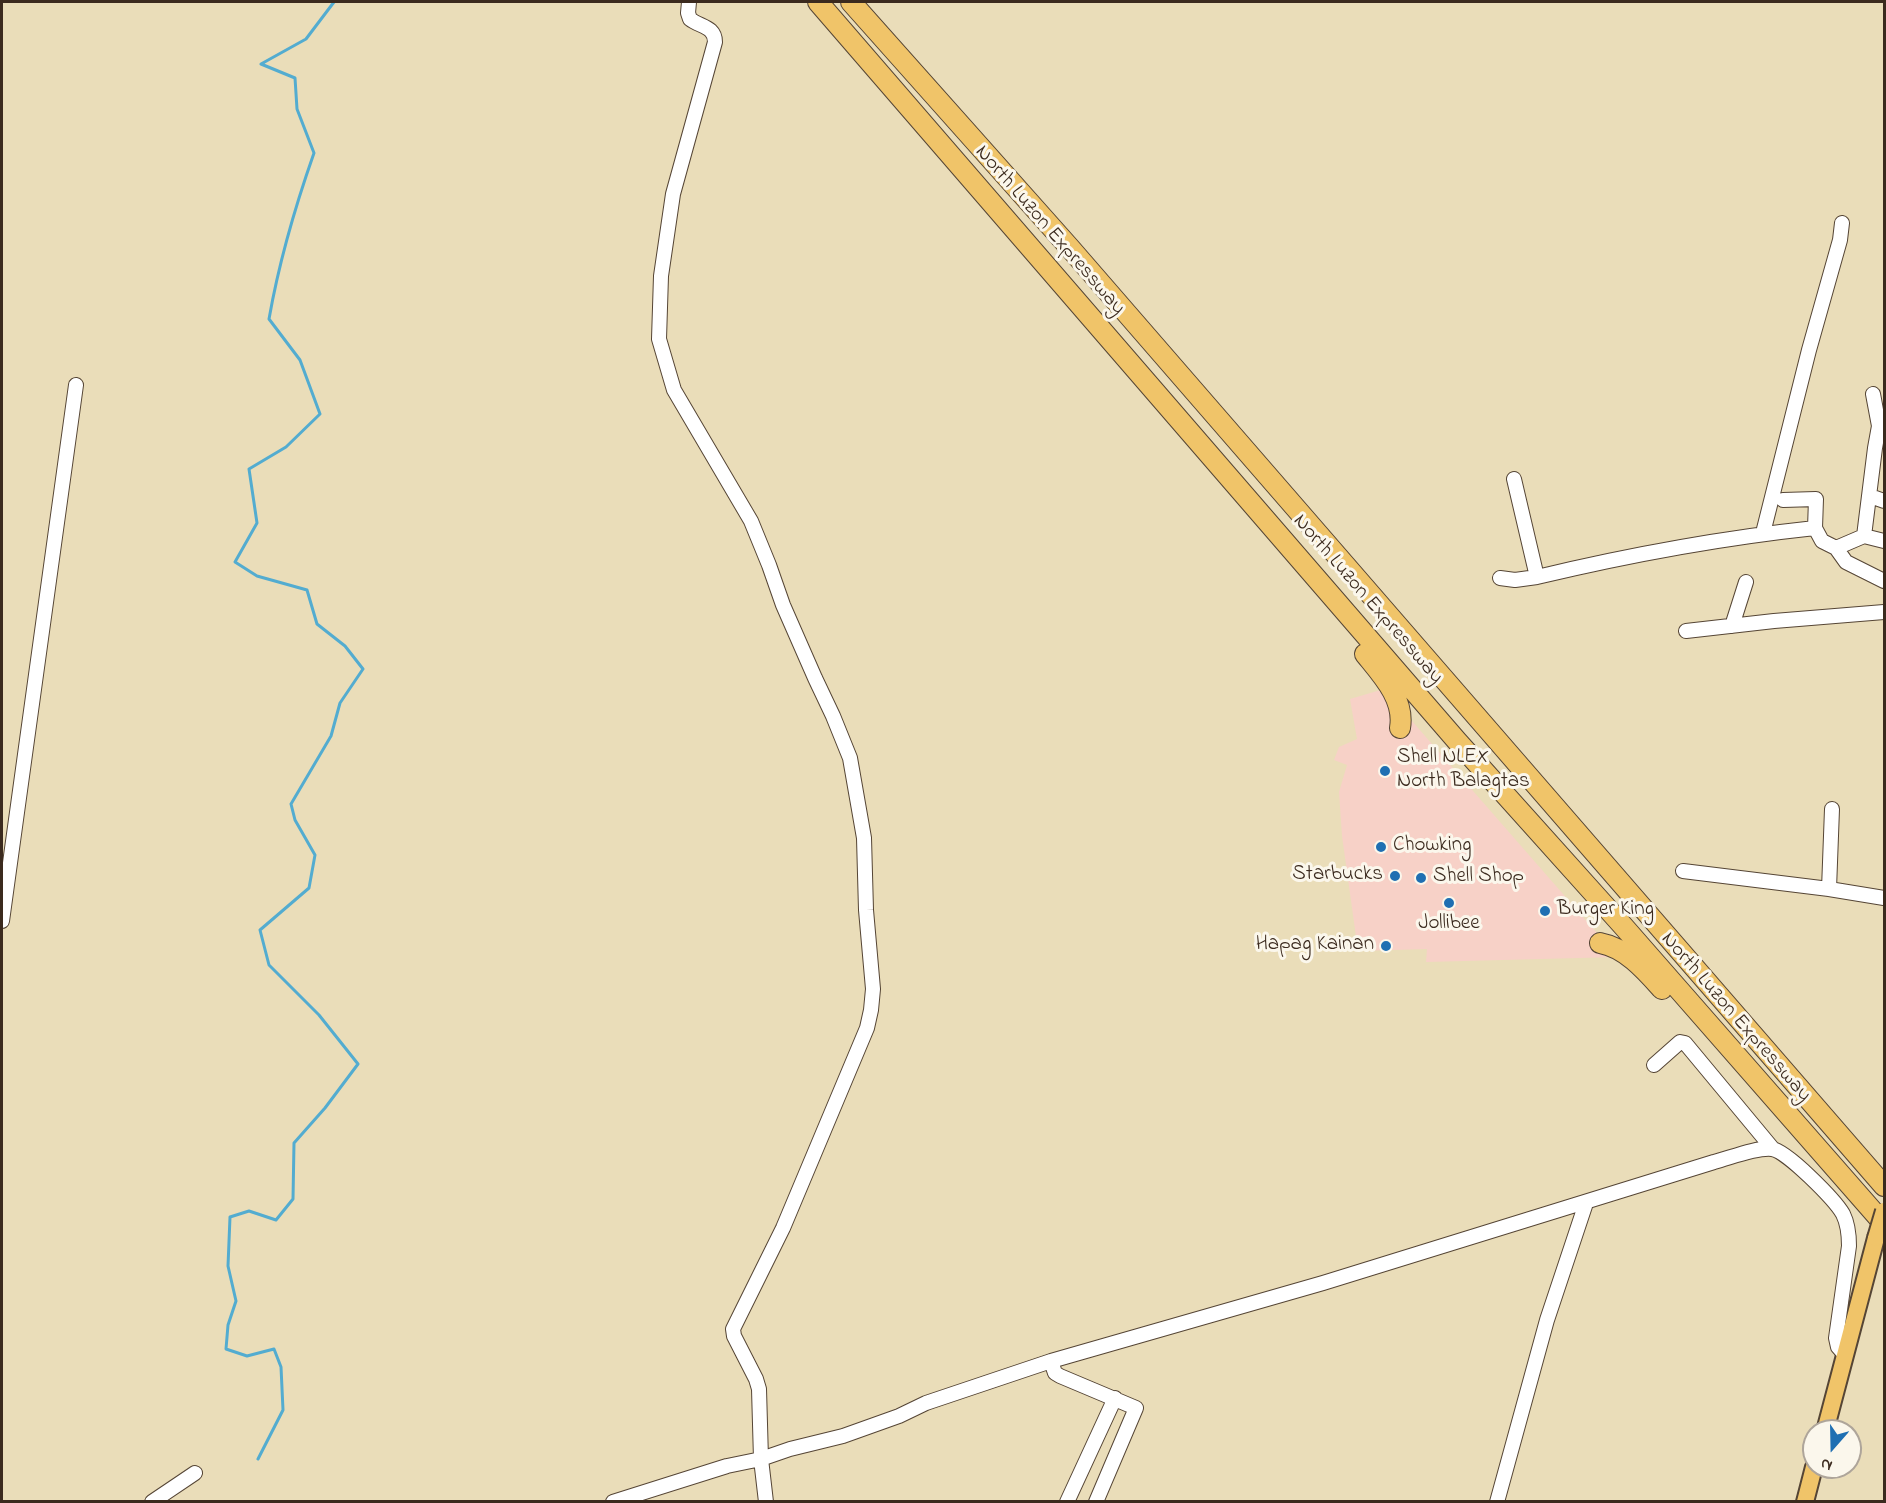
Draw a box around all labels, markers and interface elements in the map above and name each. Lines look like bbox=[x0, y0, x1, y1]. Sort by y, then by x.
street label: North Luzon Expressway bbox=[968, 141, 1130, 321]
street label: North Luzon Expressway bbox=[1286, 510, 1448, 690]
place label: Shell NLEX North Balagtas bbox=[1397, 746, 1530, 796]
marker: Shell NLEX North Balagtas bbox=[1378, 764, 1392, 778]
place label: Chowking bbox=[1393, 834, 1472, 860]
marker: Chowking bbox=[1374, 840, 1388, 854]
place label: Starbucks bbox=[1292, 863, 1383, 889]
place label: Shell Shop bbox=[1433, 865, 1524, 891]
marker: Starbucks bbox=[1388, 869, 1402, 883]
marker: Shell Shop bbox=[1414, 871, 1428, 885]
marker: Jollibee bbox=[1442, 896, 1456, 910]
place label: Burger King bbox=[1557, 898, 1654, 924]
marker: Burger King bbox=[1538, 904, 1552, 918]
place label: Jollibee bbox=[1418, 912, 1480, 938]
street label: North Luzon Expressway bbox=[1654, 928, 1816, 1108]
place label: Hapag Kainan bbox=[1256, 933, 1374, 959]
marker: Hapag Kainan bbox=[1379, 939, 1393, 953]
north arrow bbox=[1802, 1419, 1862, 1479]
text: N bbox=[1817, 1451, 1836, 1477]

